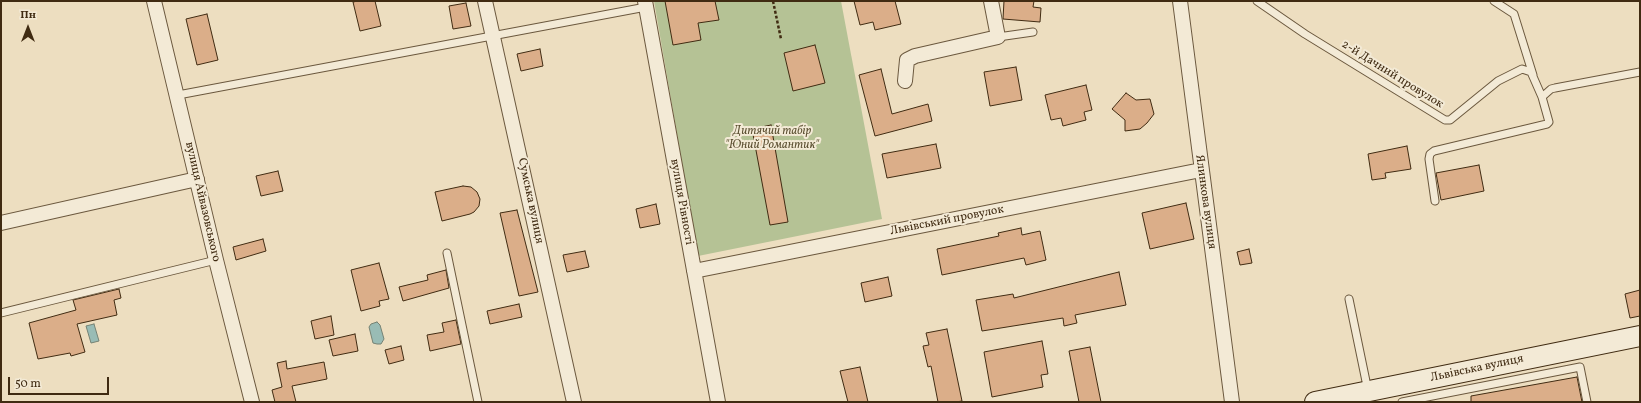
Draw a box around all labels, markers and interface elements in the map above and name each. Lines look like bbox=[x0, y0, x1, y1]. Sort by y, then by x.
north arrow bbox=[8, 8, 48, 48]
text: Пн bbox=[20, 8, 36, 23]
street label: 2-й Дачний провулок bbox=[1338, 38, 1446, 112]
park label: Дитячий табір "Юний Романтик" bbox=[725, 125, 819, 153]
street label: вулиця Айвазовського bbox=[181, 141, 223, 263]
street label: Ялинкова вулиця bbox=[1191, 154, 1219, 250]
street label: Сумська вулиця bbox=[514, 157, 546, 245]
street label: вулиця Рівності bbox=[666, 158, 696, 246]
street label: Львівський провулок bbox=[889, 203, 1005, 239]
street label: Львівська вулиця bbox=[1429, 352, 1525, 386]
scale bar bbox=[10, 369, 111, 395]
text: 50 m bbox=[15, 376, 41, 392]

